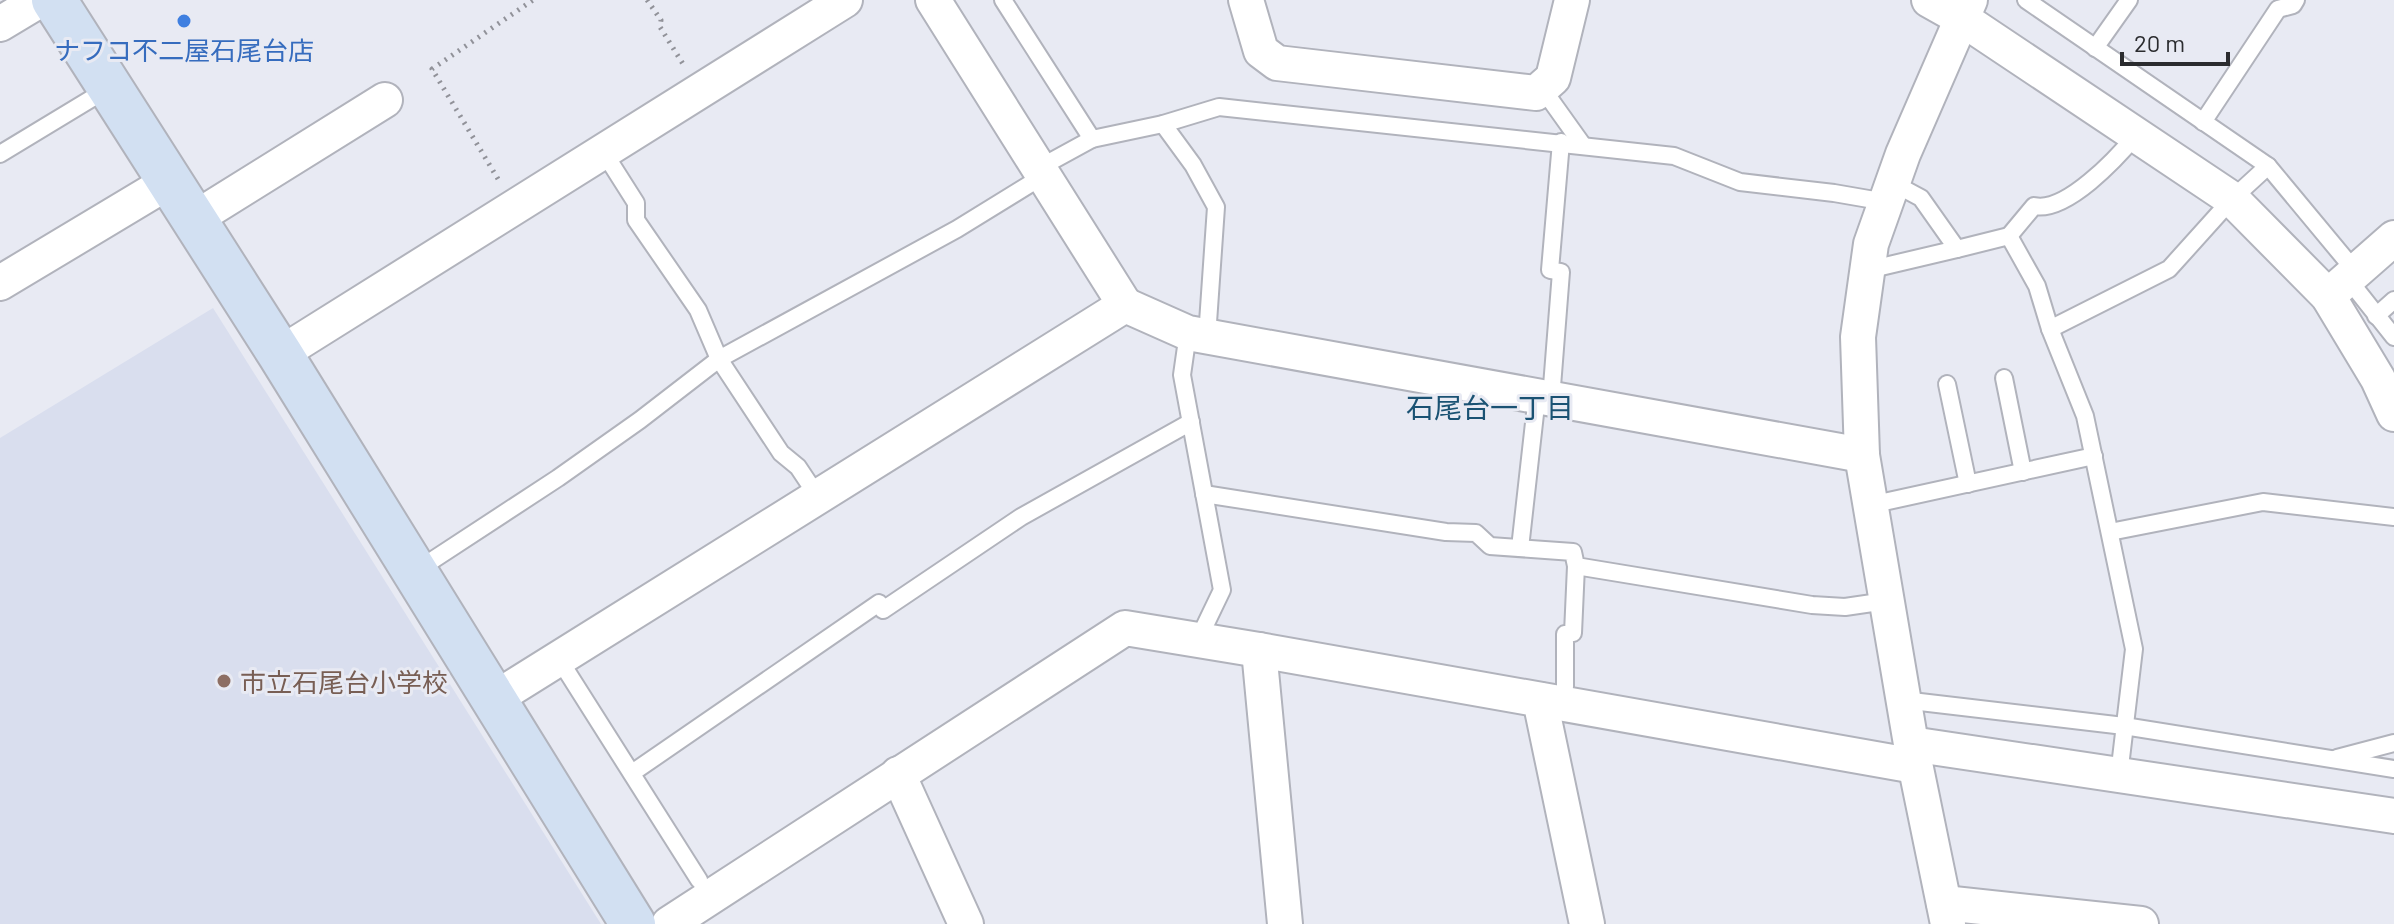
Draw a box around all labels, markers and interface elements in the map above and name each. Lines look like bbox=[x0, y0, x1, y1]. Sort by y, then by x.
marker: ナフコ不二屋石尾台店 bbox=[175, 12, 193, 30]
scale bar bbox=[2122, 16, 2228, 66]
text: 20 m bbox=[2134, 28, 2185, 57]
place label: ナフコ不二屋石尾台店 bbox=[54, 34, 314, 65]
district label: 石尾台一丁目 bbox=[1406, 390, 1574, 424]
place label: 市立石尾台小学校 bbox=[240, 666, 448, 697]
marker: 市立石尾台小学校 bbox=[215, 672, 233, 690]

